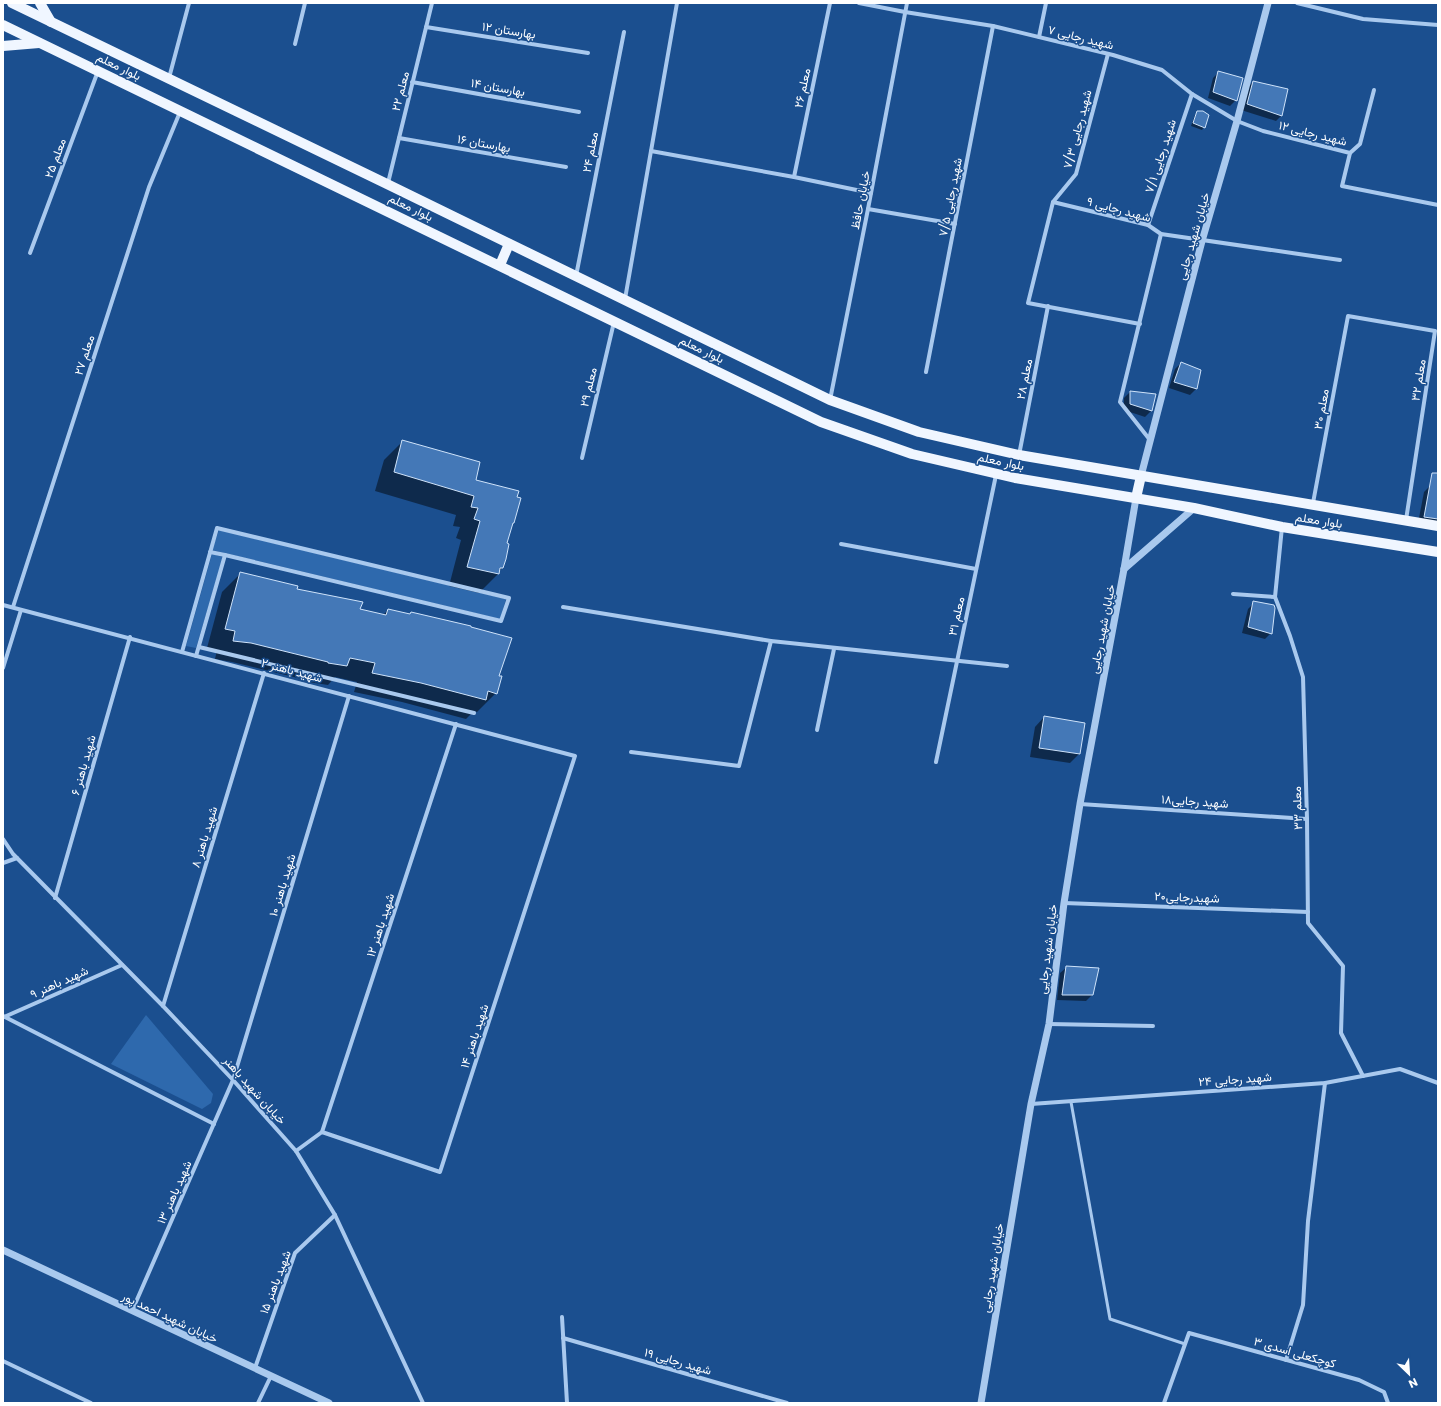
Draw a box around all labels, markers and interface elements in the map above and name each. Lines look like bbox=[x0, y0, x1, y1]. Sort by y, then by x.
street label: بهارستان ۱۲ bbox=[481, 17, 537, 43]
street label: شهید رجایی ۷ bbox=[1046, 21, 1116, 53]
street label: بلوار معلم bbox=[94, 48, 144, 84]
street label: معلم ۲۶ bbox=[790, 67, 814, 109]
street label: معلم ۲۲ bbox=[387, 69, 413, 113]
street label: بهارستان ۱۴ bbox=[470, 74, 526, 100]
street label: شهید رجایی ۷/۳ bbox=[1058, 88, 1096, 170]
street label: شهید رجایی ۱۲ bbox=[1277, 116, 1349, 150]
street label: شهید رجایی ۷/۱ bbox=[1140, 117, 1180, 195]
street label: بهارستان ۱۶ bbox=[456, 130, 512, 156]
street label: معلم ۲۴ bbox=[578, 130, 602, 174]
street label: معلم ۲۵ bbox=[40, 136, 70, 180]
street label: شهید رجایی ۷/۵ bbox=[934, 156, 966, 238]
street label: خیابان حافظ bbox=[846, 169, 874, 231]
street label: بلوار معلم bbox=[386, 189, 436, 225]
street label: خیابان شهید رجایی bbox=[1172, 190, 1214, 282]
street label: شهید رجایی ۹ bbox=[1085, 192, 1153, 226]
street label: بلوار معلم bbox=[677, 331, 727, 367]
street label: معلم ۲۷ bbox=[70, 333, 98, 377]
street label: معلم ۲۸ bbox=[1012, 357, 1036, 401]
street label: معلم ۳۲ bbox=[1406, 358, 1430, 402]
street label: معلم ۲۹ bbox=[575, 366, 601, 408]
street label: معلم ۳۰ bbox=[1309, 387, 1333, 431]
street label: بلوار معلم bbox=[976, 448, 1026, 474]
street label: بلوار معلم bbox=[1294, 508, 1344, 532]
street label: خیابان شهید رجایی bbox=[1085, 583, 1119, 675]
street label: معلم ۳۱ bbox=[944, 595, 968, 637]
street label: شهید باهنر ۲ bbox=[260, 654, 324, 686]
street label: شهید باهنر ۶ bbox=[66, 733, 100, 797]
street label: معلم ۳۳ bbox=[1288, 786, 1306, 830]
street label: شهید رجایی۱۸ bbox=[1161, 790, 1229, 812]
street label: شهید باهنر ۸ bbox=[187, 804, 221, 870]
street label: شهید باهنر ۱۰ bbox=[264, 852, 300, 918]
street label: شهیدرجایی۲۰ bbox=[1154, 887, 1220, 907]
street label: شهید باهنر ۱۲ bbox=[362, 891, 398, 959]
street label: خیابان شهید رجایی bbox=[1033, 903, 1061, 995]
street label: شهید باهنر ۹ bbox=[27, 962, 91, 1002]
street label: شهید باهنر ۱۴ bbox=[456, 1002, 492, 1070]
street label: خیابان شهید باهنر bbox=[219, 1051, 290, 1128]
street label: شهید رجایی ۲۴ bbox=[1198, 1068, 1272, 1090]
street label: شهید باهنر ۱۳ bbox=[152, 1158, 196, 1226]
street label: خیابان شهید رجایی bbox=[977, 1222, 1007, 1314]
street label: شهید باهنر ۱۵ bbox=[255, 1248, 295, 1316]
street label: خیابان شهید احمد پور bbox=[118, 1287, 221, 1347]
street label: کوچکعلی اسدی ۳ bbox=[1252, 1332, 1338, 1372]
street label: شهید رجایی ۱۹ bbox=[642, 1343, 714, 1379]
north arrow bbox=[1389, 1354, 1429, 1394]
text: N bbox=[1406, 1374, 1420, 1392]

